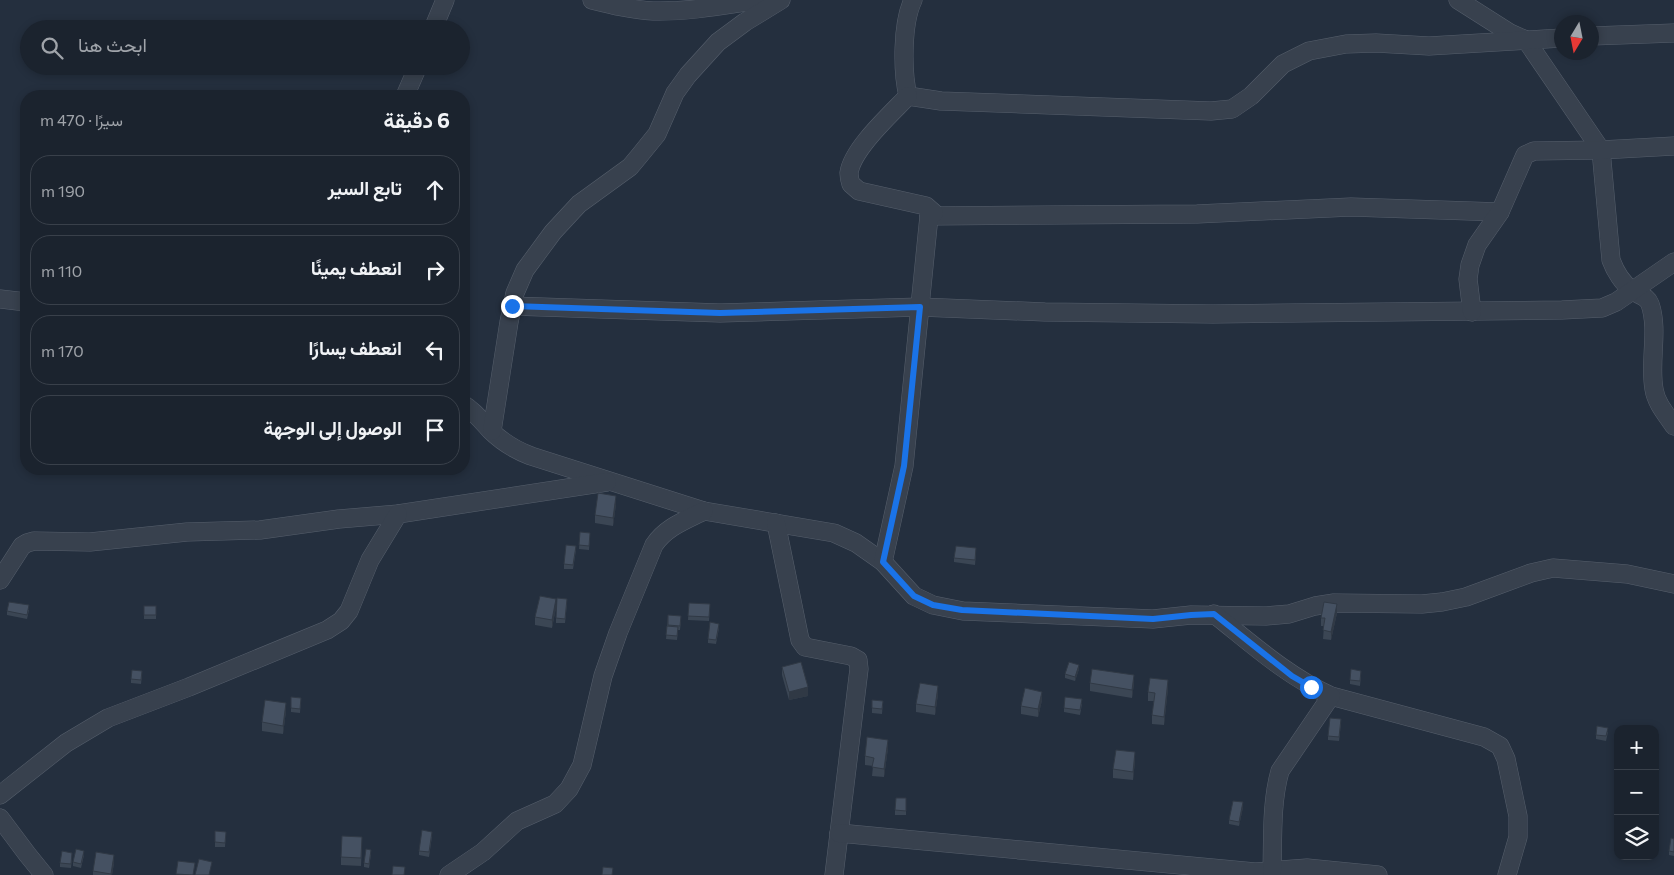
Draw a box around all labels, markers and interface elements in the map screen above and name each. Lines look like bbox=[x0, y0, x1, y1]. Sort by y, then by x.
north arrow bbox=[1554, 15, 1599, 60]
search box bbox=[20, 20, 470, 75]
text: ابحث هنا bbox=[78, 33, 147, 56]
icon: search bbox=[38, 34, 66, 62]
text: 6 دقيقة bbox=[384, 107, 450, 132]
text: سيرًا · 470 m bbox=[40, 110, 123, 129]
text: تابع السير bbox=[328, 176, 402, 199]
icon: ahead bbox=[421, 176, 449, 204]
text: 190 m bbox=[41, 181, 85, 200]
text: انعطف يمينًا bbox=[311, 256, 402, 279]
icon: right bbox=[421, 256, 449, 284]
text: 110 m bbox=[41, 261, 82, 280]
route end bbox=[501, 295, 524, 318]
text: انعطف يسارًا bbox=[308, 336, 402, 359]
icon: left bbox=[421, 336, 449, 364]
text: 170 m bbox=[41, 341, 84, 360]
text: الوصول إلى الوجهة bbox=[263, 416, 402, 439]
icon: arrive bbox=[421, 416, 449, 444]
route start bbox=[1300, 676, 1323, 699]
map controls bbox=[1614, 725, 1659, 860]
button: + bbox=[1614, 725, 1659, 770]
button: − bbox=[1614, 770, 1659, 815]
button: layers bbox=[1614, 815, 1659, 860]

